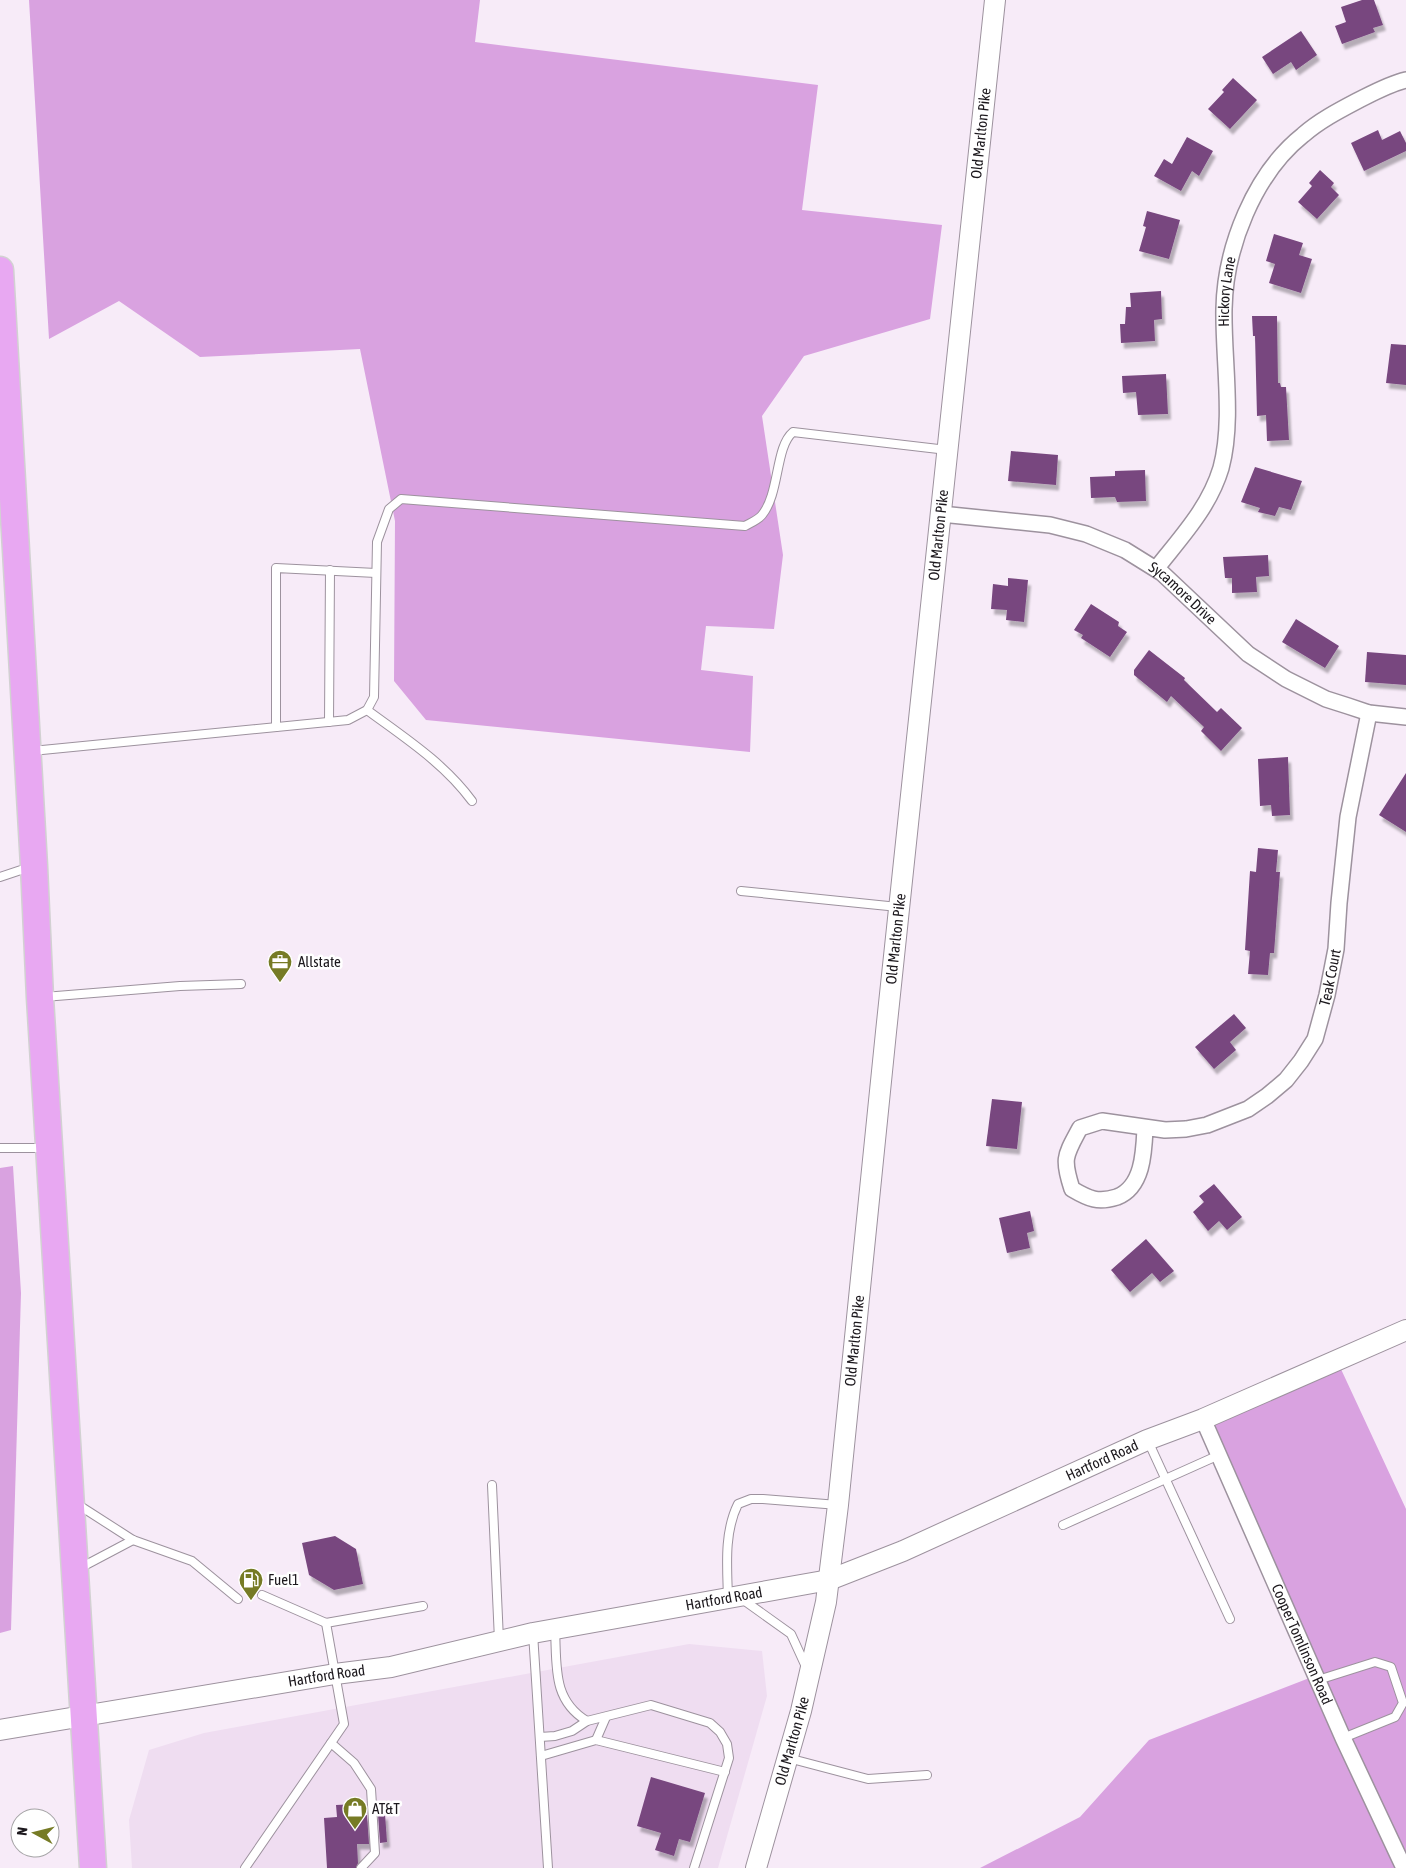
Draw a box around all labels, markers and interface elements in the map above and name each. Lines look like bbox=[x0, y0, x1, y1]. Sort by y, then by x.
street label: Old Marlton Pike bbox=[967, 87, 994, 180]
street label: Hickory Lane bbox=[1215, 255, 1239, 327]
street label: Old Marlton Pike bbox=[925, 488, 951, 581]
street label: Sycamore Drive bbox=[1146, 558, 1220, 628]
street label: Old Marlton Pike bbox=[882, 892, 909, 985]
street label: Teak Court bbox=[1315, 947, 1344, 1008]
office icon: Allstate bbox=[267, 949, 293, 983]
place label: Allstate bbox=[298, 953, 341, 970]
street label: Old Marlton Pike bbox=[841, 1294, 867, 1387]
street label: Hartford Road bbox=[1063, 1436, 1141, 1484]
fuel station icon: Fuel1 bbox=[238, 1567, 264, 1601]
place label: Fuel1 bbox=[268, 1571, 299, 1588]
street label: Cooper Tomlinson Road bbox=[1268, 1581, 1336, 1707]
street label: Hartford Road bbox=[684, 1583, 764, 1614]
street label: Hartford Road bbox=[287, 1661, 366, 1690]
street label: Old Marlton Pike bbox=[771, 1695, 812, 1787]
shop icon: AT&T bbox=[342, 1796, 368, 1830]
place label: AT&T bbox=[372, 1800, 400, 1817]
north arrow bbox=[10, 1808, 60, 1858]
text: N bbox=[14, 1826, 31, 1836]

